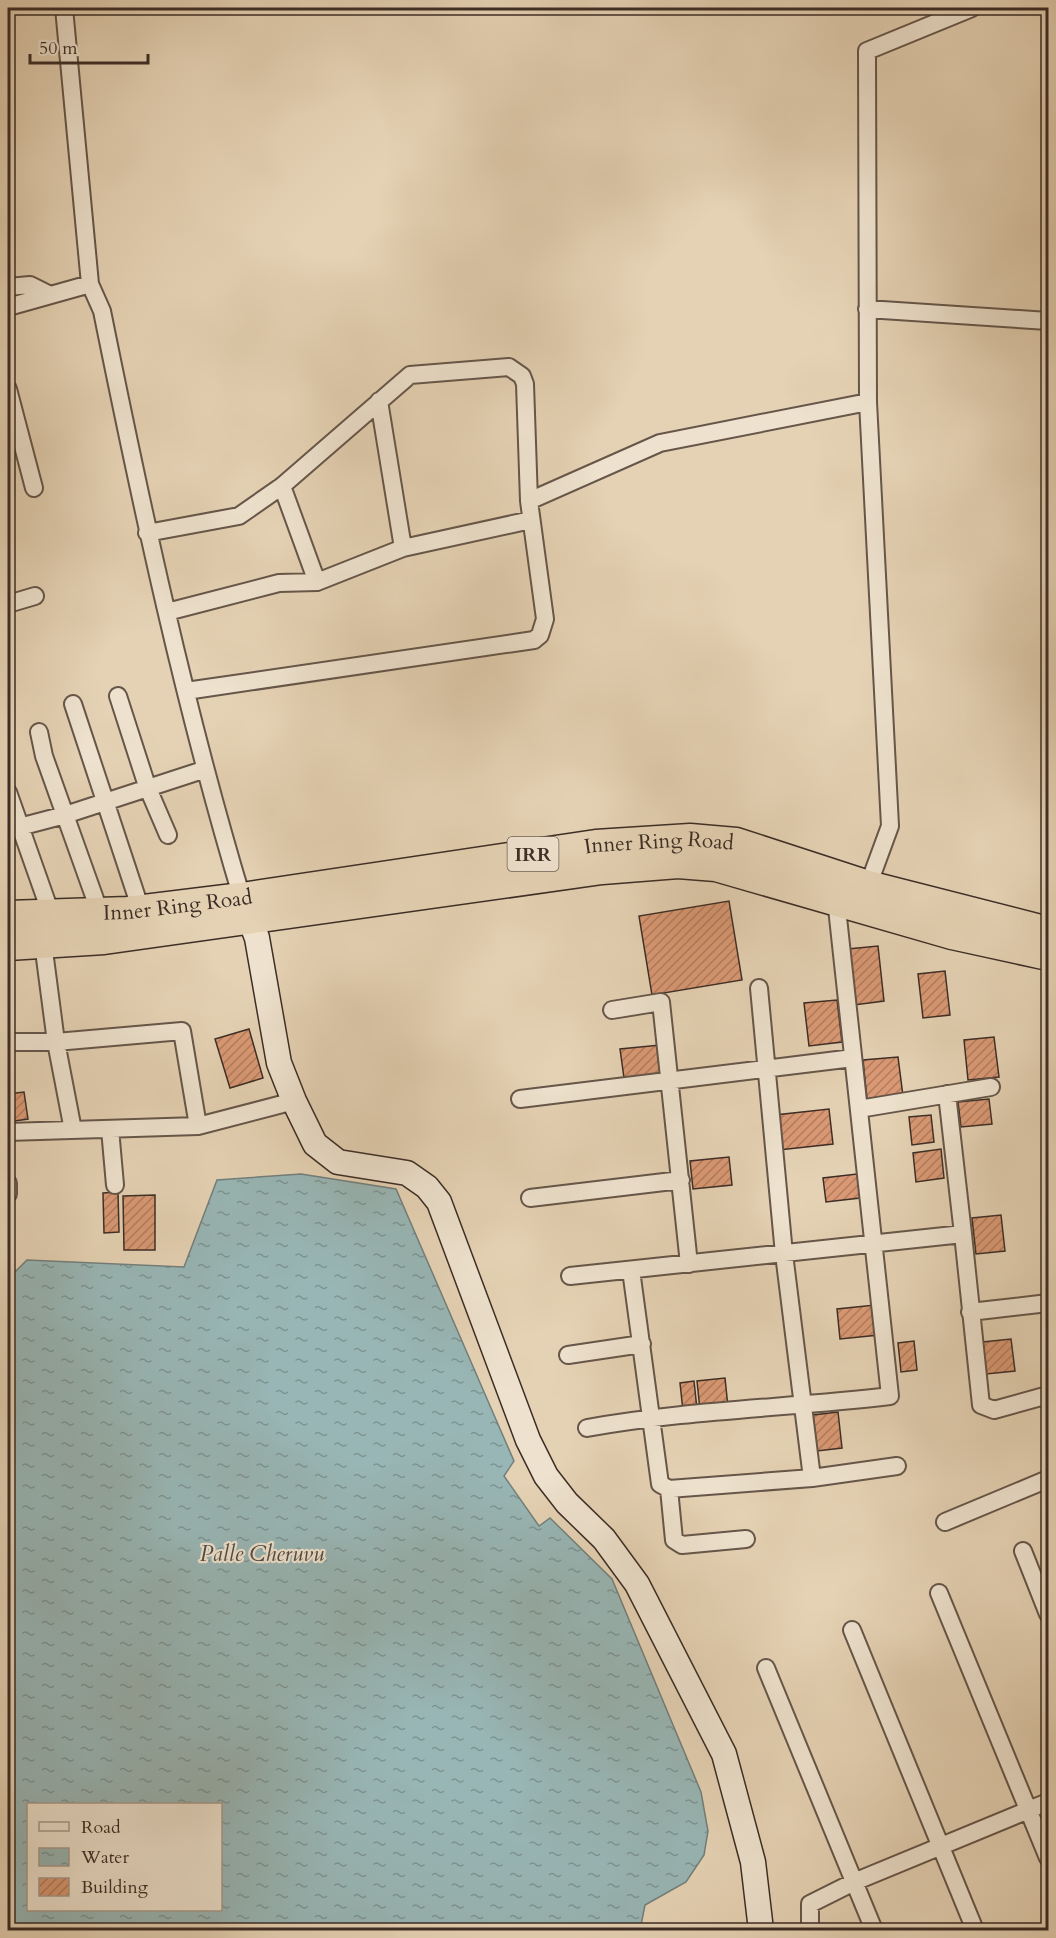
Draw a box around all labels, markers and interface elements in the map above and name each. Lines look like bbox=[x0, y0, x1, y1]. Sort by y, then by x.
scale bar bbox=[30, 27, 148, 65]
text: 50 m bbox=[39, 36, 78, 61]
street label: Inner Ring Road bbox=[582, 824, 735, 861]
road number: IRR bbox=[508, 837, 558, 871]
street label: Inner Ring Road bbox=[103, 882, 254, 927]
water label: Palle Cheruvu bbox=[200, 1539, 324, 1569]
legend bbox=[27, 1803, 222, 1911]
text: Road bbox=[81, 1815, 121, 1840]
text: Water bbox=[80, 1845, 130, 1870]
text: Building bbox=[81, 1875, 149, 1900]

